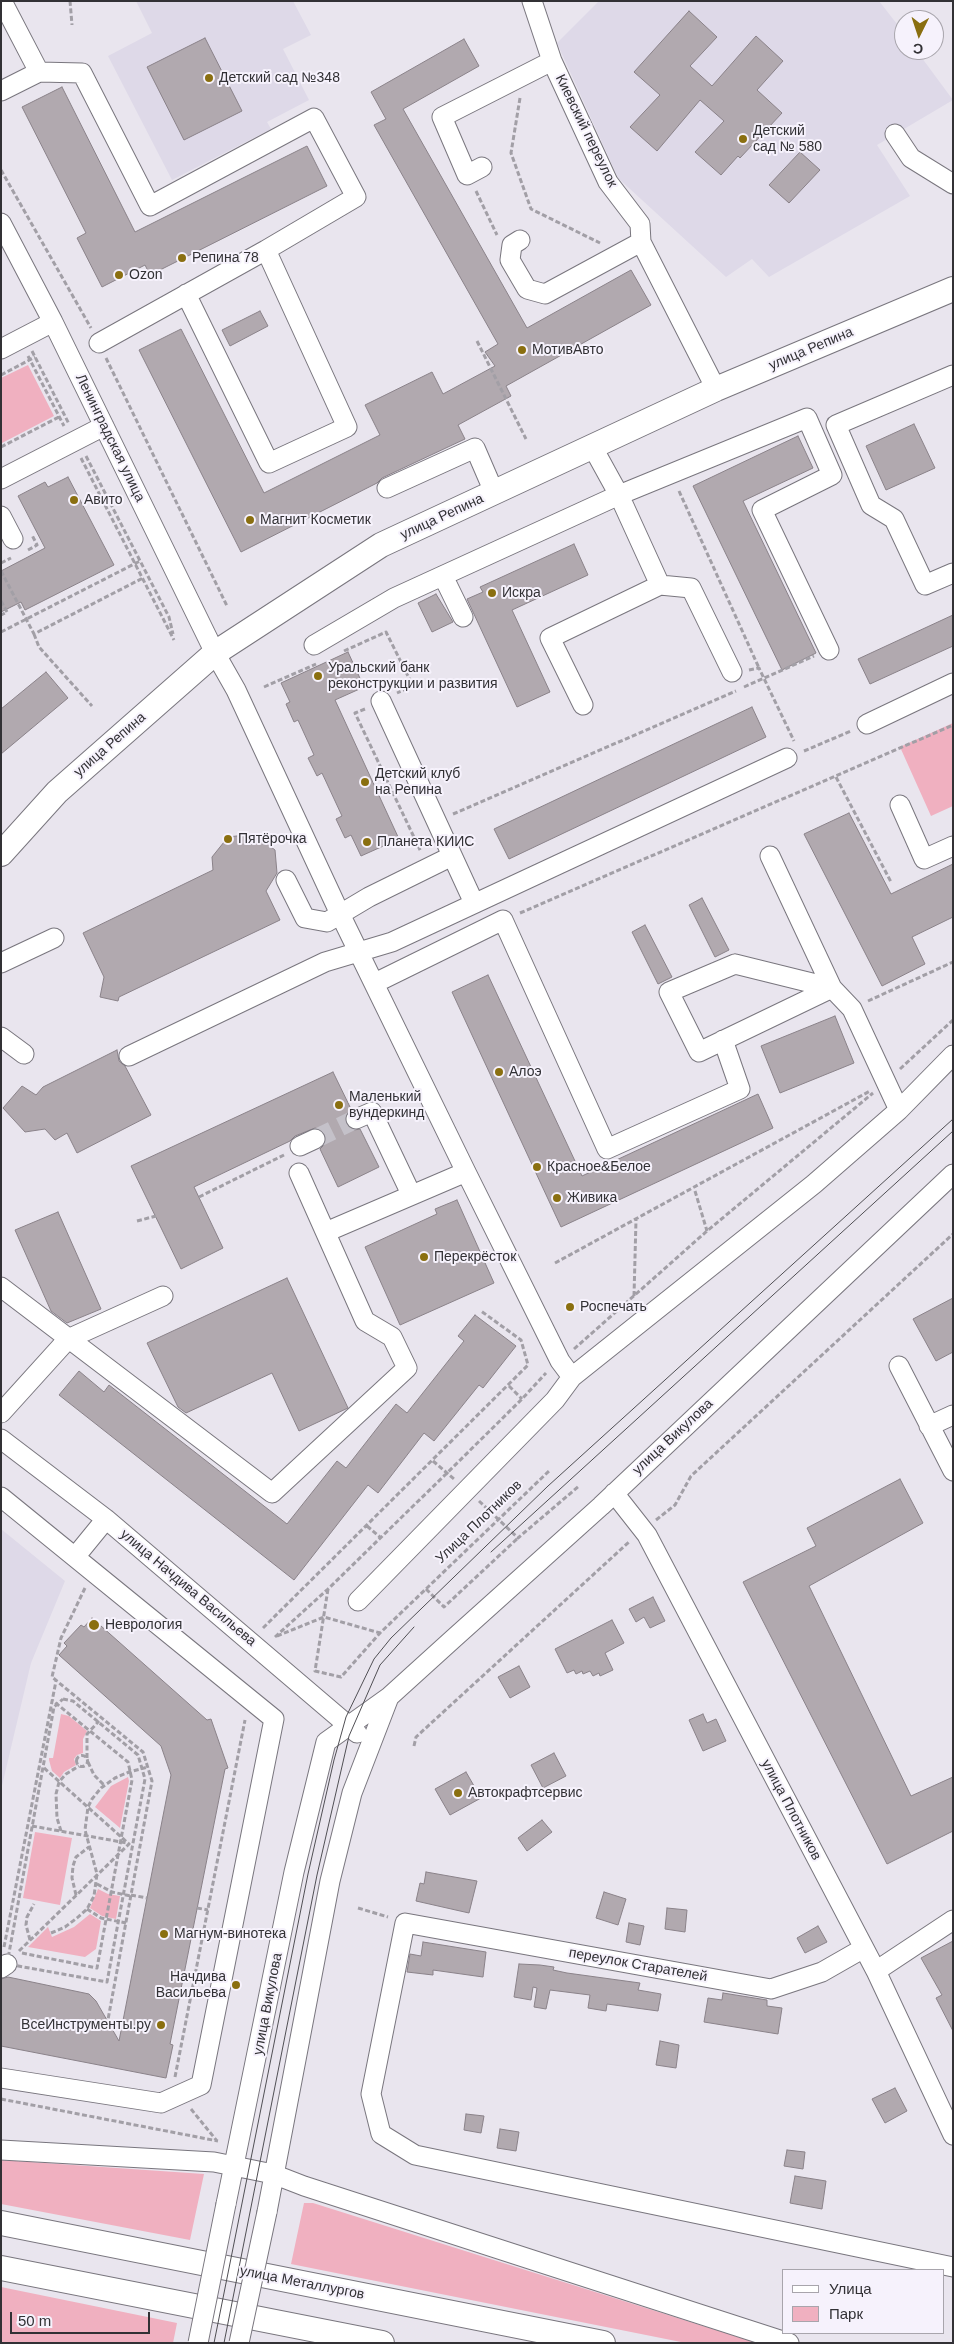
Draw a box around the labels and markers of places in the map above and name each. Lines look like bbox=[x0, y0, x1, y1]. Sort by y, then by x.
place label: Детский сад №348 bbox=[219, 70, 340, 86]
marker: Детский сад №348 bbox=[203, 72, 215, 84]
place label: Детский сад № 580 bbox=[753, 123, 822, 156]
marker: Детский сад № 580 bbox=[737, 133, 749, 145]
place label: Репина 78 bbox=[192, 250, 259, 266]
marker: Репина 78 bbox=[176, 252, 188, 264]
place label: Ozon bbox=[129, 267, 162, 283]
marker: Ozon bbox=[113, 269, 125, 281]
place label: МотивАвто bbox=[532, 342, 603, 358]
marker: МотивАвто bbox=[516, 344, 528, 356]
place label: Авито bbox=[84, 492, 123, 508]
marker: Авито bbox=[68, 494, 80, 506]
place label: Магнит Косметик bbox=[260, 512, 371, 528]
marker: Магнит Косметик bbox=[244, 514, 256, 526]
place label: Искра bbox=[502, 585, 541, 601]
marker: Искра bbox=[486, 587, 498, 599]
place label: Уральский банк реконструкции и развития bbox=[328, 660, 498, 692]
marker: Уральский банк реконструкции и развития bbox=[312, 670, 324, 682]
place label: Детский клуб на Репина bbox=[375, 766, 460, 799]
marker: Детский клуб на Репина bbox=[359, 776, 371, 788]
place label: Пятёрочка bbox=[238, 831, 307, 847]
marker: Пятёрочка bbox=[222, 833, 234, 845]
place label: Планета КИИС bbox=[377, 834, 474, 850]
marker: Планета КИИС bbox=[361, 836, 373, 848]
place label: Алоэ bbox=[509, 1064, 542, 1080]
marker: Алоэ bbox=[493, 1066, 505, 1078]
place label: Маленький вундеркинд bbox=[349, 1089, 424, 1122]
marker: Маленький вундеркинд bbox=[333, 1099, 345, 1111]
place label: Красное&Белое bbox=[547, 1159, 651, 1175]
marker: Красное&Белое bbox=[531, 1161, 543, 1173]
place label: Живика bbox=[567, 1190, 617, 1206]
marker: Живика bbox=[551, 1192, 563, 1204]
place label: Перекрёсток bbox=[434, 1249, 516, 1265]
marker: Перекрёсток bbox=[418, 1251, 430, 1263]
place label: Роспечать bbox=[580, 1299, 647, 1315]
marker: Роспечать bbox=[564, 1301, 576, 1313]
place label: Неврология bbox=[105, 1617, 182, 1633]
marker: Неврология bbox=[87, 1618, 101, 1632]
place label: Автокрафтсервис bbox=[468, 1785, 583, 1801]
marker: Автокрафтсервис bbox=[452, 1787, 464, 1799]
place label: Магнум-винотека bbox=[174, 1926, 286, 1942]
marker: Магнум-винотека bbox=[158, 1928, 170, 1940]
place label: Начдива Васильева bbox=[156, 1969, 226, 2001]
marker: Начдива Васильева bbox=[230, 1979, 242, 1991]
place label: ВсеИнструменты.ру bbox=[21, 2017, 151, 2033]
marker: ВсеИнструменты.ру bbox=[155, 2019, 167, 2031]

